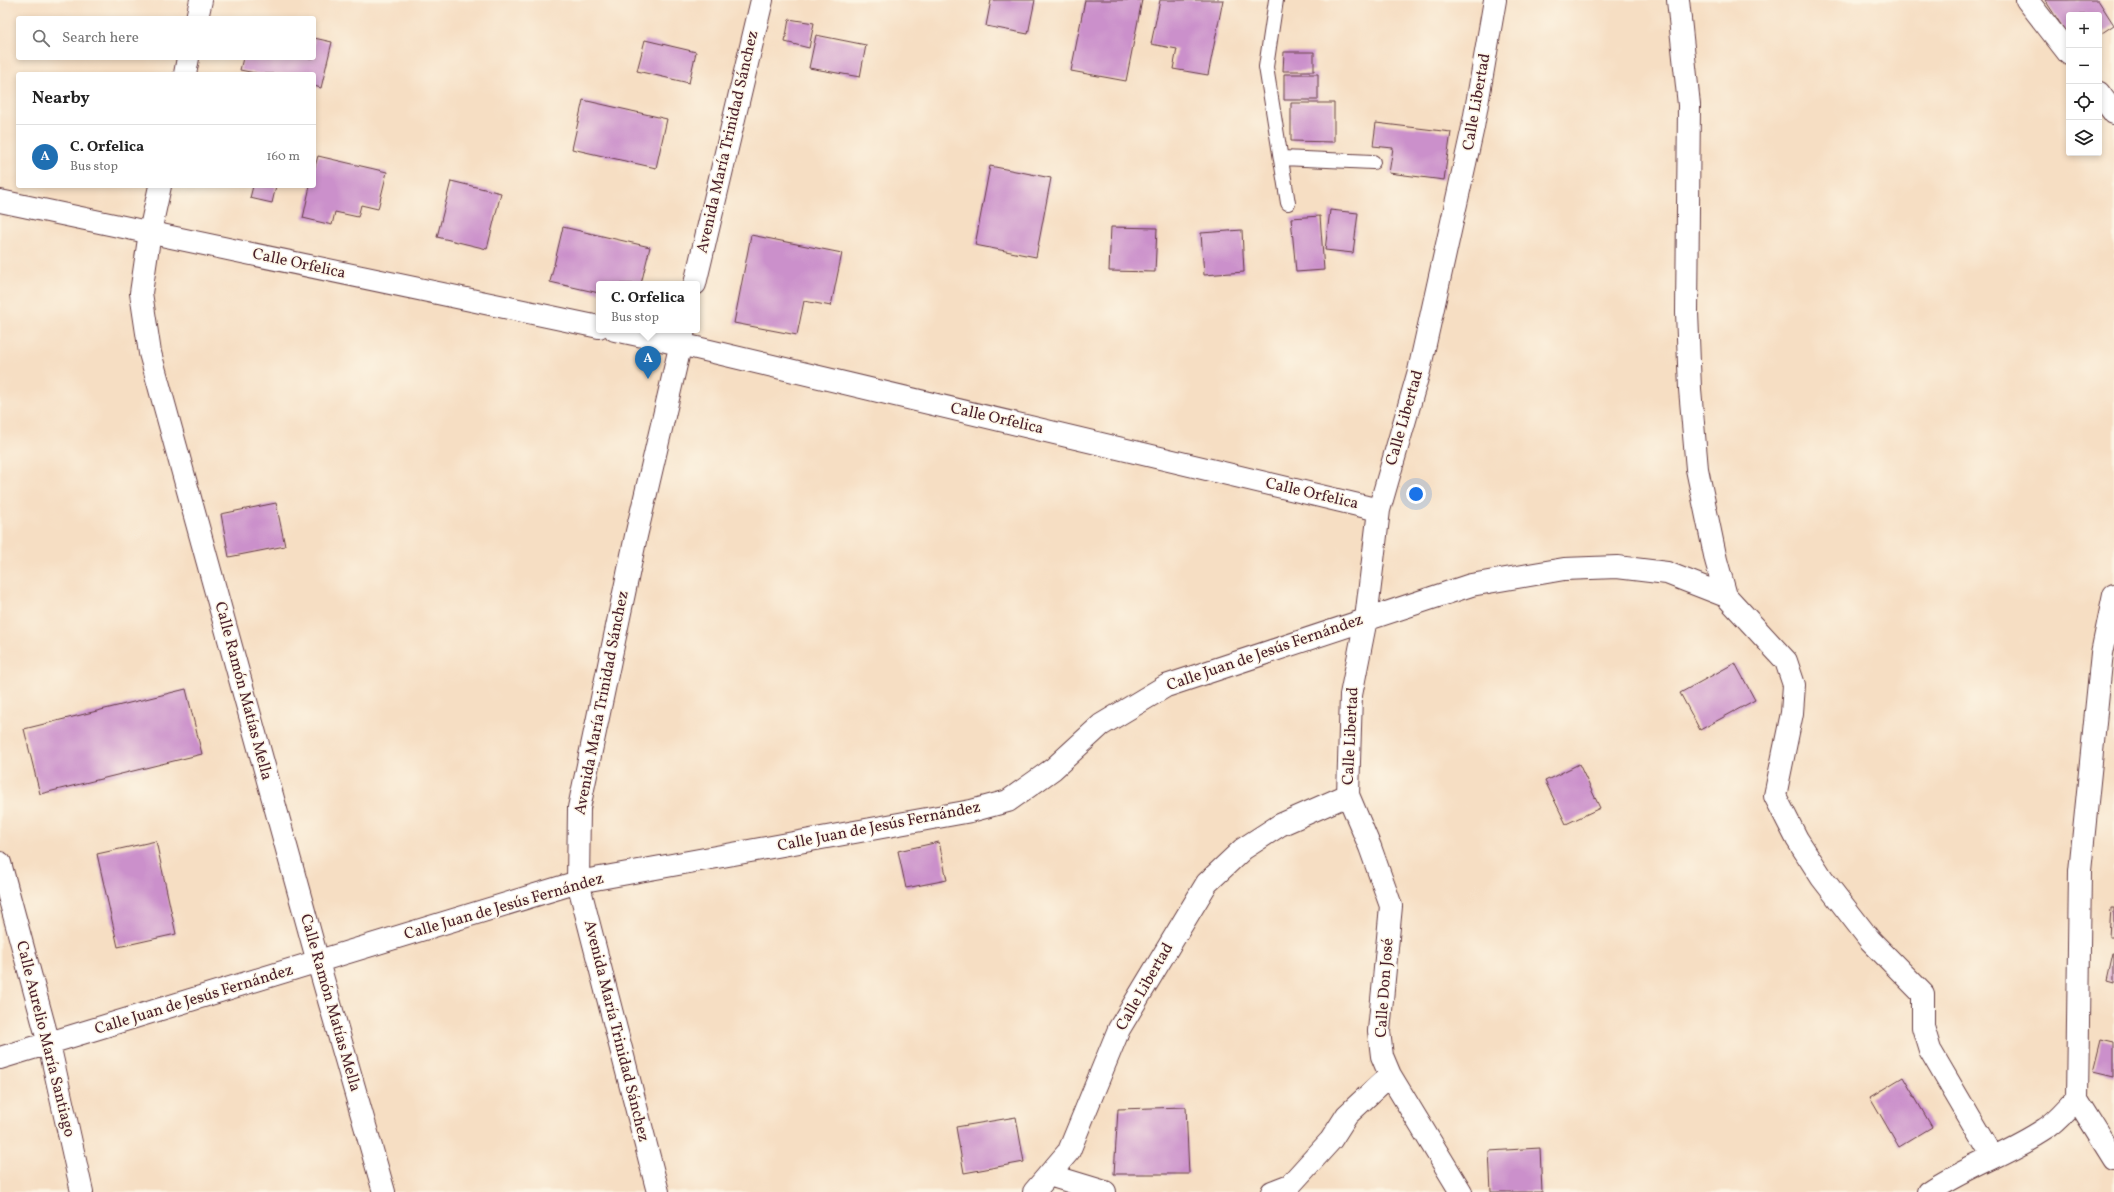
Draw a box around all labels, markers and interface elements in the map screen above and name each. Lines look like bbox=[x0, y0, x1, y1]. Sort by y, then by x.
map controls bbox=[2066, 12, 2102, 156]
button: + bbox=[2066, 12, 2102, 48]
search box bbox=[16, 16, 316, 60]
icon: search bbox=[30, 27, 52, 49]
text: Search here bbox=[62, 28, 139, 49]
street label: Avenida María Trinidad Sánchez bbox=[692, 29, 764, 255]
button: − bbox=[2066, 48, 2102, 84]
street label: Calle Libertad bbox=[1458, 52, 1496, 152]
button: locate bbox=[2066, 84, 2102, 120]
text: Nearby bbox=[32, 87, 90, 110]
button: layers bbox=[2066, 120, 2102, 156]
text: C. Orfelica bbox=[70, 137, 144, 158]
text: A bbox=[40, 148, 50, 166]
text: 160 m bbox=[266, 148, 300, 166]
text: Bus stop bbox=[70, 158, 118, 176]
street label: Calle Orfelica bbox=[250, 243, 348, 285]
popup bbox=[596, 281, 700, 333]
text: C. Orfelica bbox=[611, 288, 685, 309]
text: Bus stop bbox=[611, 309, 659, 327]
pin: A bbox=[635, 346, 661, 379]
street label: Calle Libertad bbox=[1381, 368, 1429, 468]
street label: Calle Orfelica bbox=[948, 398, 1046, 440]
street label: Calle Orfelica bbox=[1263, 473, 1361, 515]
your location bbox=[1406, 484, 1426, 504]
street label: Avenida María Trinidad Sánchez bbox=[569, 589, 635, 817]
street label: Calle Ramón Matías Mella bbox=[209, 599, 277, 783]
street label: Calle Juan de Jesús Fernández bbox=[1164, 609, 1366, 697]
street label: Calle Libertad bbox=[1337, 686, 1365, 786]
street label: Calle Juan de Jesús Fernández bbox=[776, 796, 982, 858]
street label: Calle Juan de Jesús Fernández bbox=[402, 868, 606, 946]
street label: Calle Ramón Matías Mella bbox=[294, 912, 366, 1094]
street label: Avenida María Trinidad Sánchez bbox=[578, 918, 654, 1144]
street label: Calle Don José bbox=[1371, 937, 1399, 1039]
street label: Calle Aurelio María Santiago bbox=[10, 939, 80, 1139]
street label: Calle Libertad bbox=[1111, 939, 1179, 1035]
street label: Calle Juan de Jesús Fernández bbox=[92, 959, 296, 1041]

